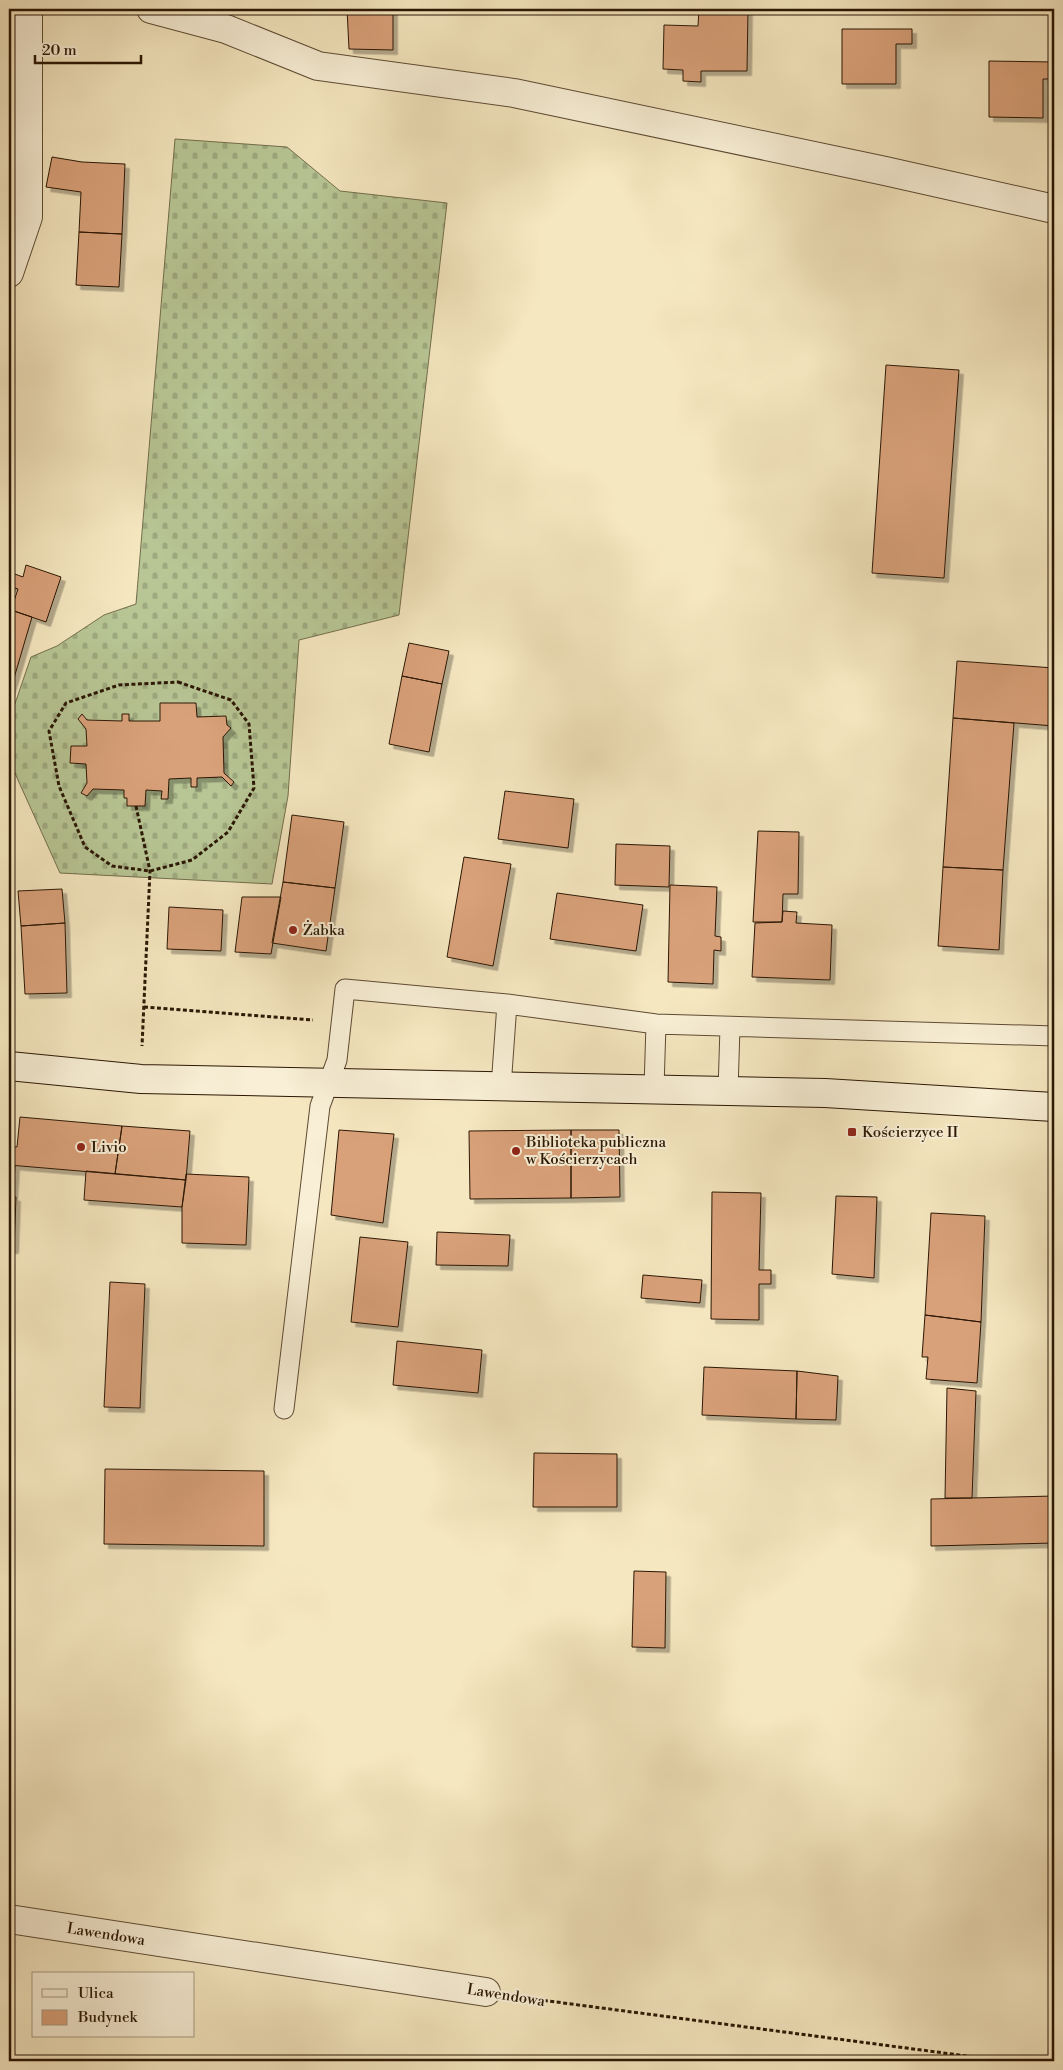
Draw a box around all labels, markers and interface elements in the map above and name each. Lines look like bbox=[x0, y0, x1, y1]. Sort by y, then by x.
scale bar bbox=[35, 32, 141, 64]
text: 20 m bbox=[42, 41, 77, 60]
place label: Żabka bbox=[303, 920, 345, 940]
marker: Żabka bbox=[287, 924, 299, 936]
place label: Kościerzyce II bbox=[862, 1123, 958, 1142]
marker: Kościerzyce II bbox=[846, 1126, 858, 1138]
place label: Biblioteka publiczna w Kościerzycach bbox=[525, 1133, 666, 1169]
place label: Livio bbox=[91, 1138, 127, 1157]
marker: Livio bbox=[75, 1141, 87, 1153]
marker: Biblioteka publiczna w Kościerzycach bbox=[510, 1145, 522, 1157]
street label: Lawendowa bbox=[65, 1919, 147, 1950]
legend bbox=[32, 1972, 195, 2038]
street label: Lawendowa bbox=[465, 1980, 547, 2011]
text: Ulica bbox=[78, 1984, 114, 2003]
text: Budynek bbox=[77, 2008, 139, 2027]

